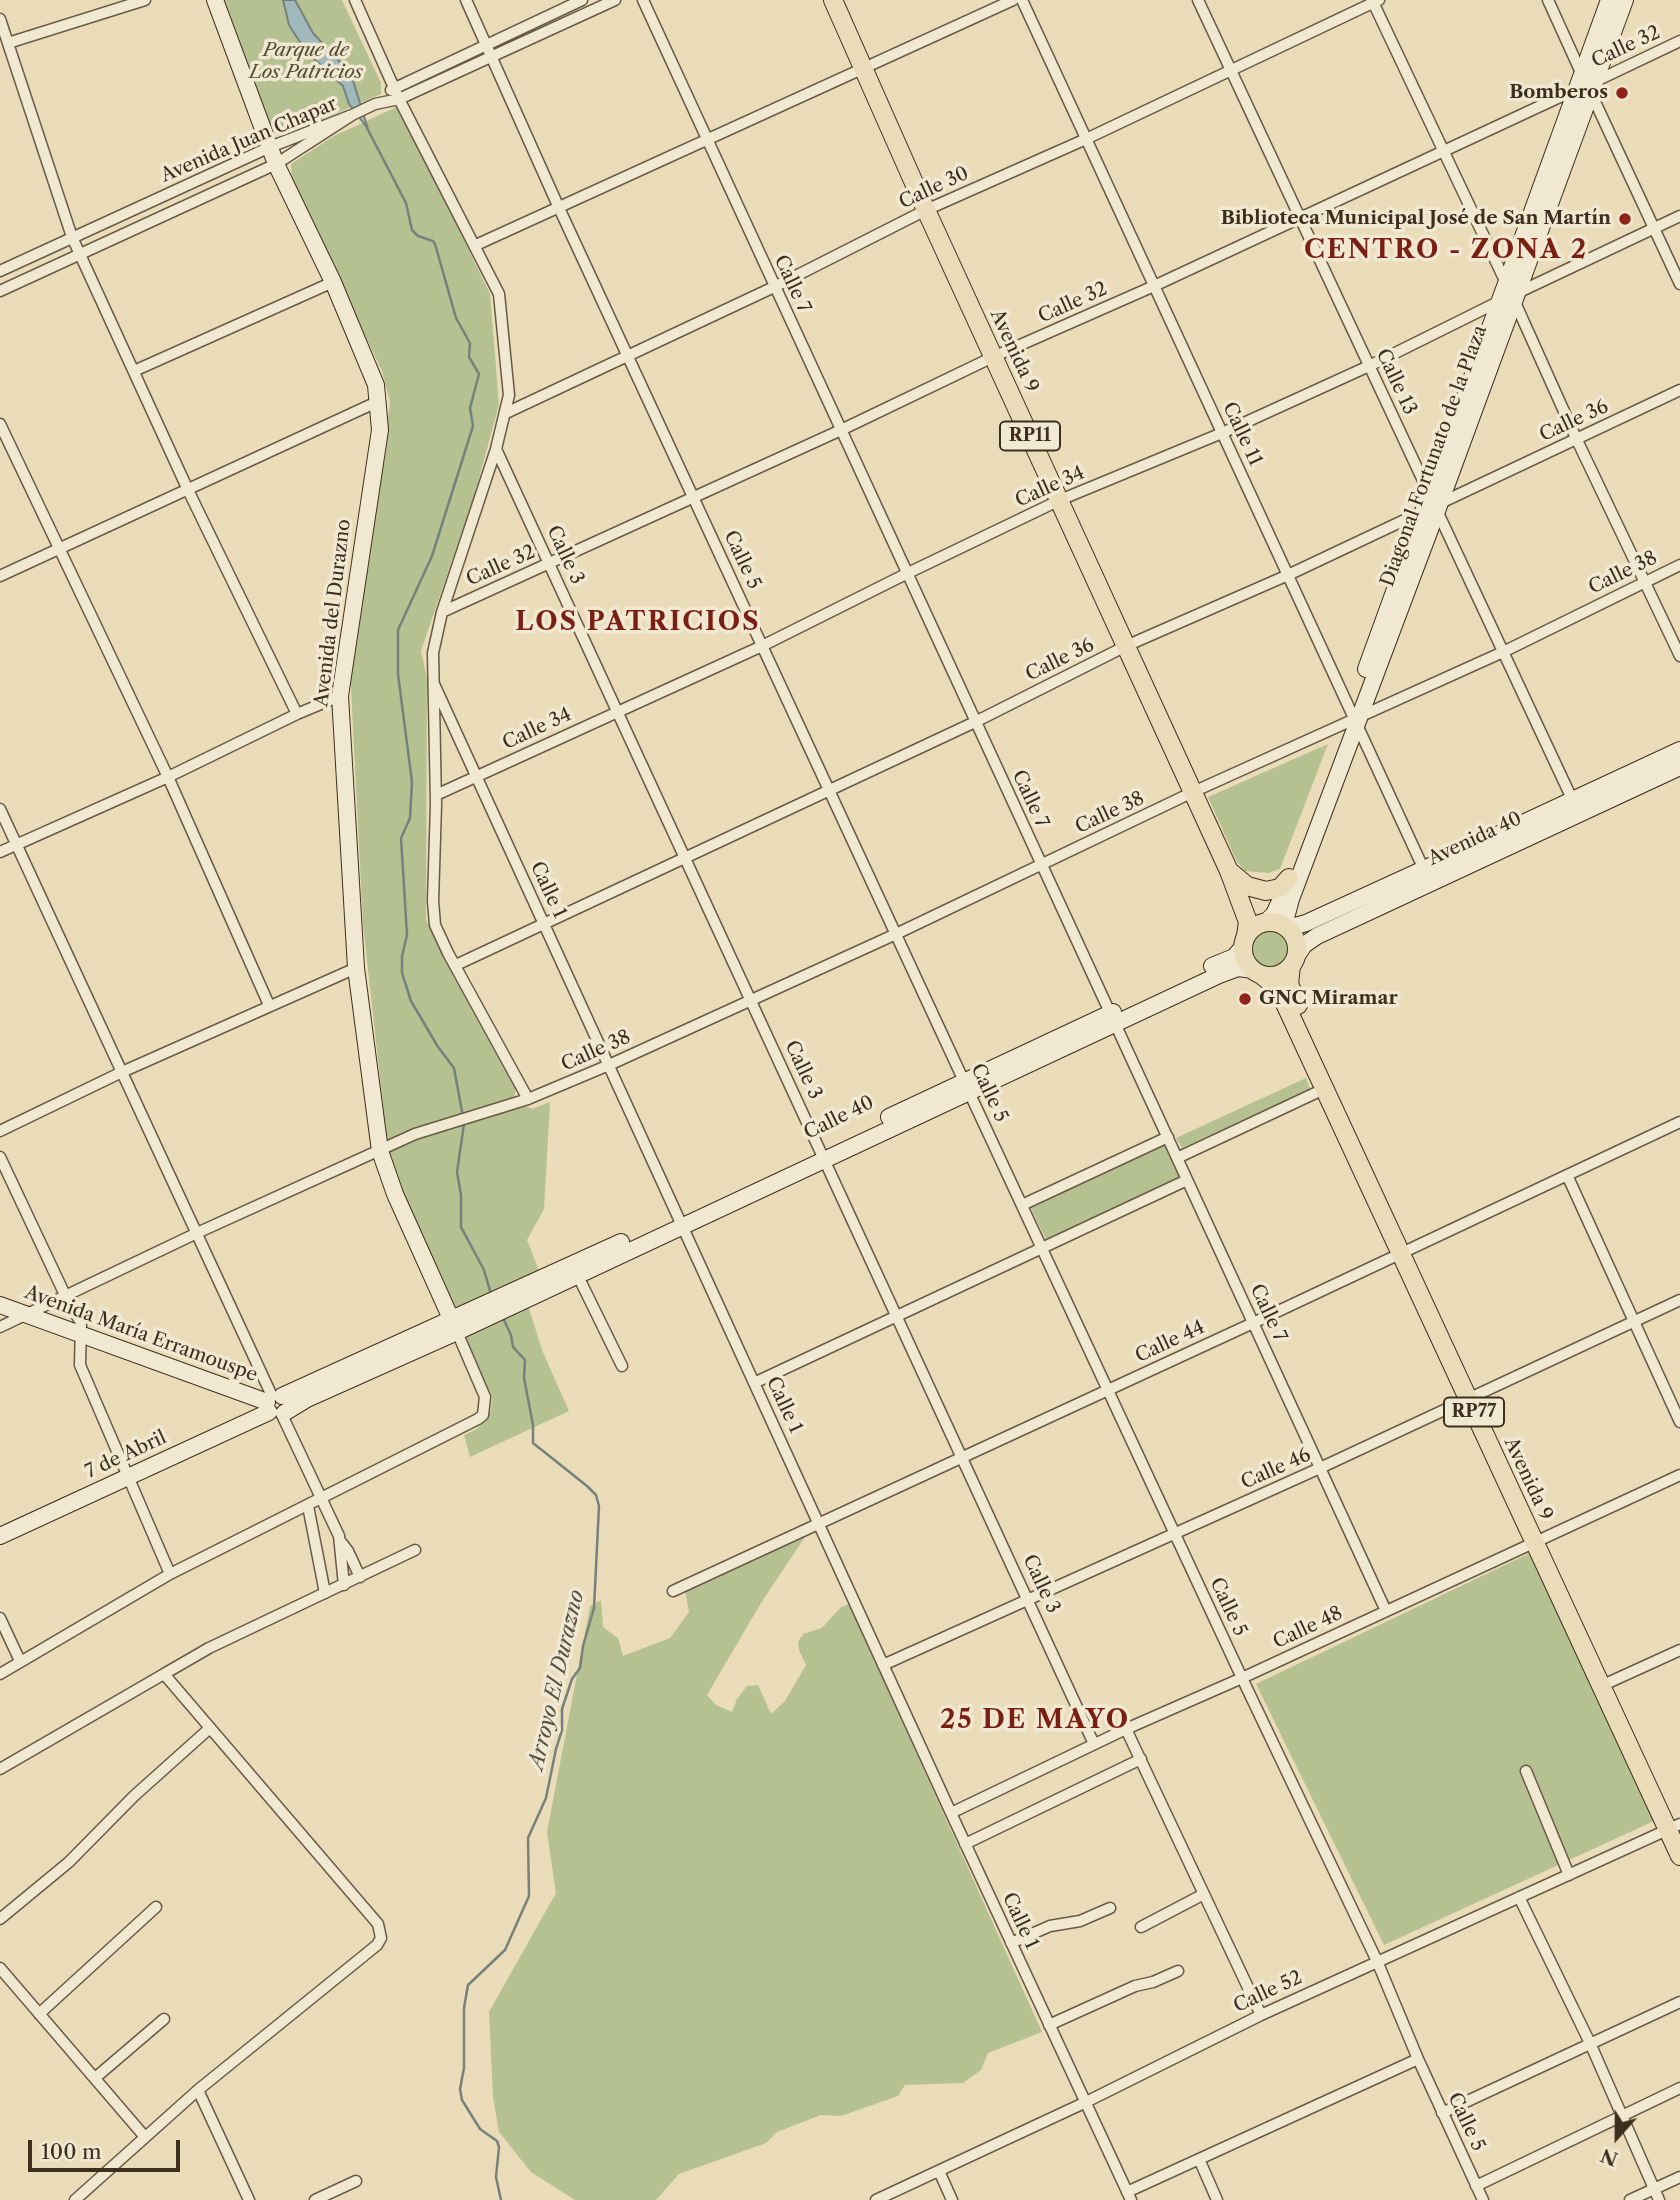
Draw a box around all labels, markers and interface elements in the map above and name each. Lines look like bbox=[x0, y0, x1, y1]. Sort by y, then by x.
street label: Calle 32 bbox=[1588, 21, 1664, 73]
park label: Parque de Los Patricios bbox=[249, 40, 363, 84]
place label: Bomberos bbox=[1509, 82, 1608, 104]
marker: Bomberos bbox=[1614, 85, 1630, 101]
street label: Avenida Juan Chapar bbox=[157, 93, 341, 187]
street label: Calle 30 bbox=[896, 162, 972, 214]
place label: Biblioteca Municipal José de San Martín bbox=[1221, 208, 1611, 230]
marker: Biblioteca Municipal José de San Martín bbox=[1617, 211, 1633, 227]
district label: CENTRO - ZONA 2 bbox=[1306, 234, 1586, 266]
street label: Calle 7 bbox=[769, 252, 815, 316]
street label: Calle 32 bbox=[1035, 278, 1111, 328]
street label: Avenida 9 bbox=[985, 306, 1043, 396]
street label: Diagonal Fortunato de la Plaza bbox=[1376, 322, 1492, 590]
street label: Calle 13 bbox=[1371, 345, 1421, 419]
street label: Calle 36 bbox=[1536, 395, 1612, 447]
street label: Calle 11 bbox=[1217, 399, 1267, 469]
road number: RP11 bbox=[1000, 422, 1060, 450]
street label: Calle 34 bbox=[1012, 462, 1088, 512]
street label: Avenida del Durazno bbox=[310, 518, 356, 708]
street label: Calle 3 bbox=[542, 522, 588, 588]
street label: Calle 5 bbox=[719, 527, 765, 593]
street label: Calle 32 bbox=[463, 541, 539, 591]
street label: Calle 38 bbox=[1585, 547, 1661, 599]
district label: LOS PATRICIOS bbox=[517, 606, 759, 638]
street label: Calle 36 bbox=[1022, 634, 1098, 686]
street label: Calle 34 bbox=[499, 703, 575, 755]
street label: Calle 7 bbox=[1007, 767, 1053, 831]
street label: Calle 38 bbox=[1072, 787, 1148, 839]
street label: Avenida 40 bbox=[1425, 807, 1525, 871]
street label: Calle 1 bbox=[525, 858, 571, 922]
place label: GNC Miramar bbox=[1259, 988, 1398, 1010]
marker: GNC Miramar bbox=[1237, 991, 1253, 1007]
street label: Calle 38 bbox=[558, 1026, 634, 1076]
street label: Calle 3 bbox=[780, 1037, 826, 1103]
street label: Calle 5 bbox=[966, 1060, 1012, 1126]
street label: Calle 40 bbox=[800, 1091, 878, 1145]
street label: Avenida María Erramouspe bbox=[21, 1281, 261, 1387]
street label: Calle 7 bbox=[1245, 1281, 1291, 1345]
street label: Calle 44 bbox=[1132, 1316, 1208, 1368]
street label: Calle 1 bbox=[761, 1373, 807, 1437]
road number: RP77 bbox=[1444, 1398, 1504, 1427]
street label: 7 de Abril bbox=[82, 1426, 170, 1484]
street label: Avenida 9 bbox=[1499, 1434, 1557, 1524]
street label: Calle 46 bbox=[1238, 1444, 1314, 1494]
street label: Calle 3 bbox=[1018, 1551, 1064, 1617]
street label: Calle 5 bbox=[1205, 1574, 1251, 1640]
water label: Arroyo El Durazno bbox=[524, 1588, 590, 1772]
street label: Calle 48 bbox=[1270, 1602, 1346, 1654]
district label: 25 DE MAYO bbox=[941, 1704, 1129, 1736]
street label: Calle 1 bbox=[997, 1889, 1043, 1953]
street label: Calle 52 bbox=[1230, 1966, 1306, 2018]
street label: Calle 5 bbox=[1443, 2089, 1489, 2155]
north arrow bbox=[1582, 2102, 1652, 2172]
scale bar bbox=[32, 2126, 184, 2170]
text: 100 m bbox=[41, 2139, 102, 2164]
text: N bbox=[1597, 2143, 1621, 2171]

